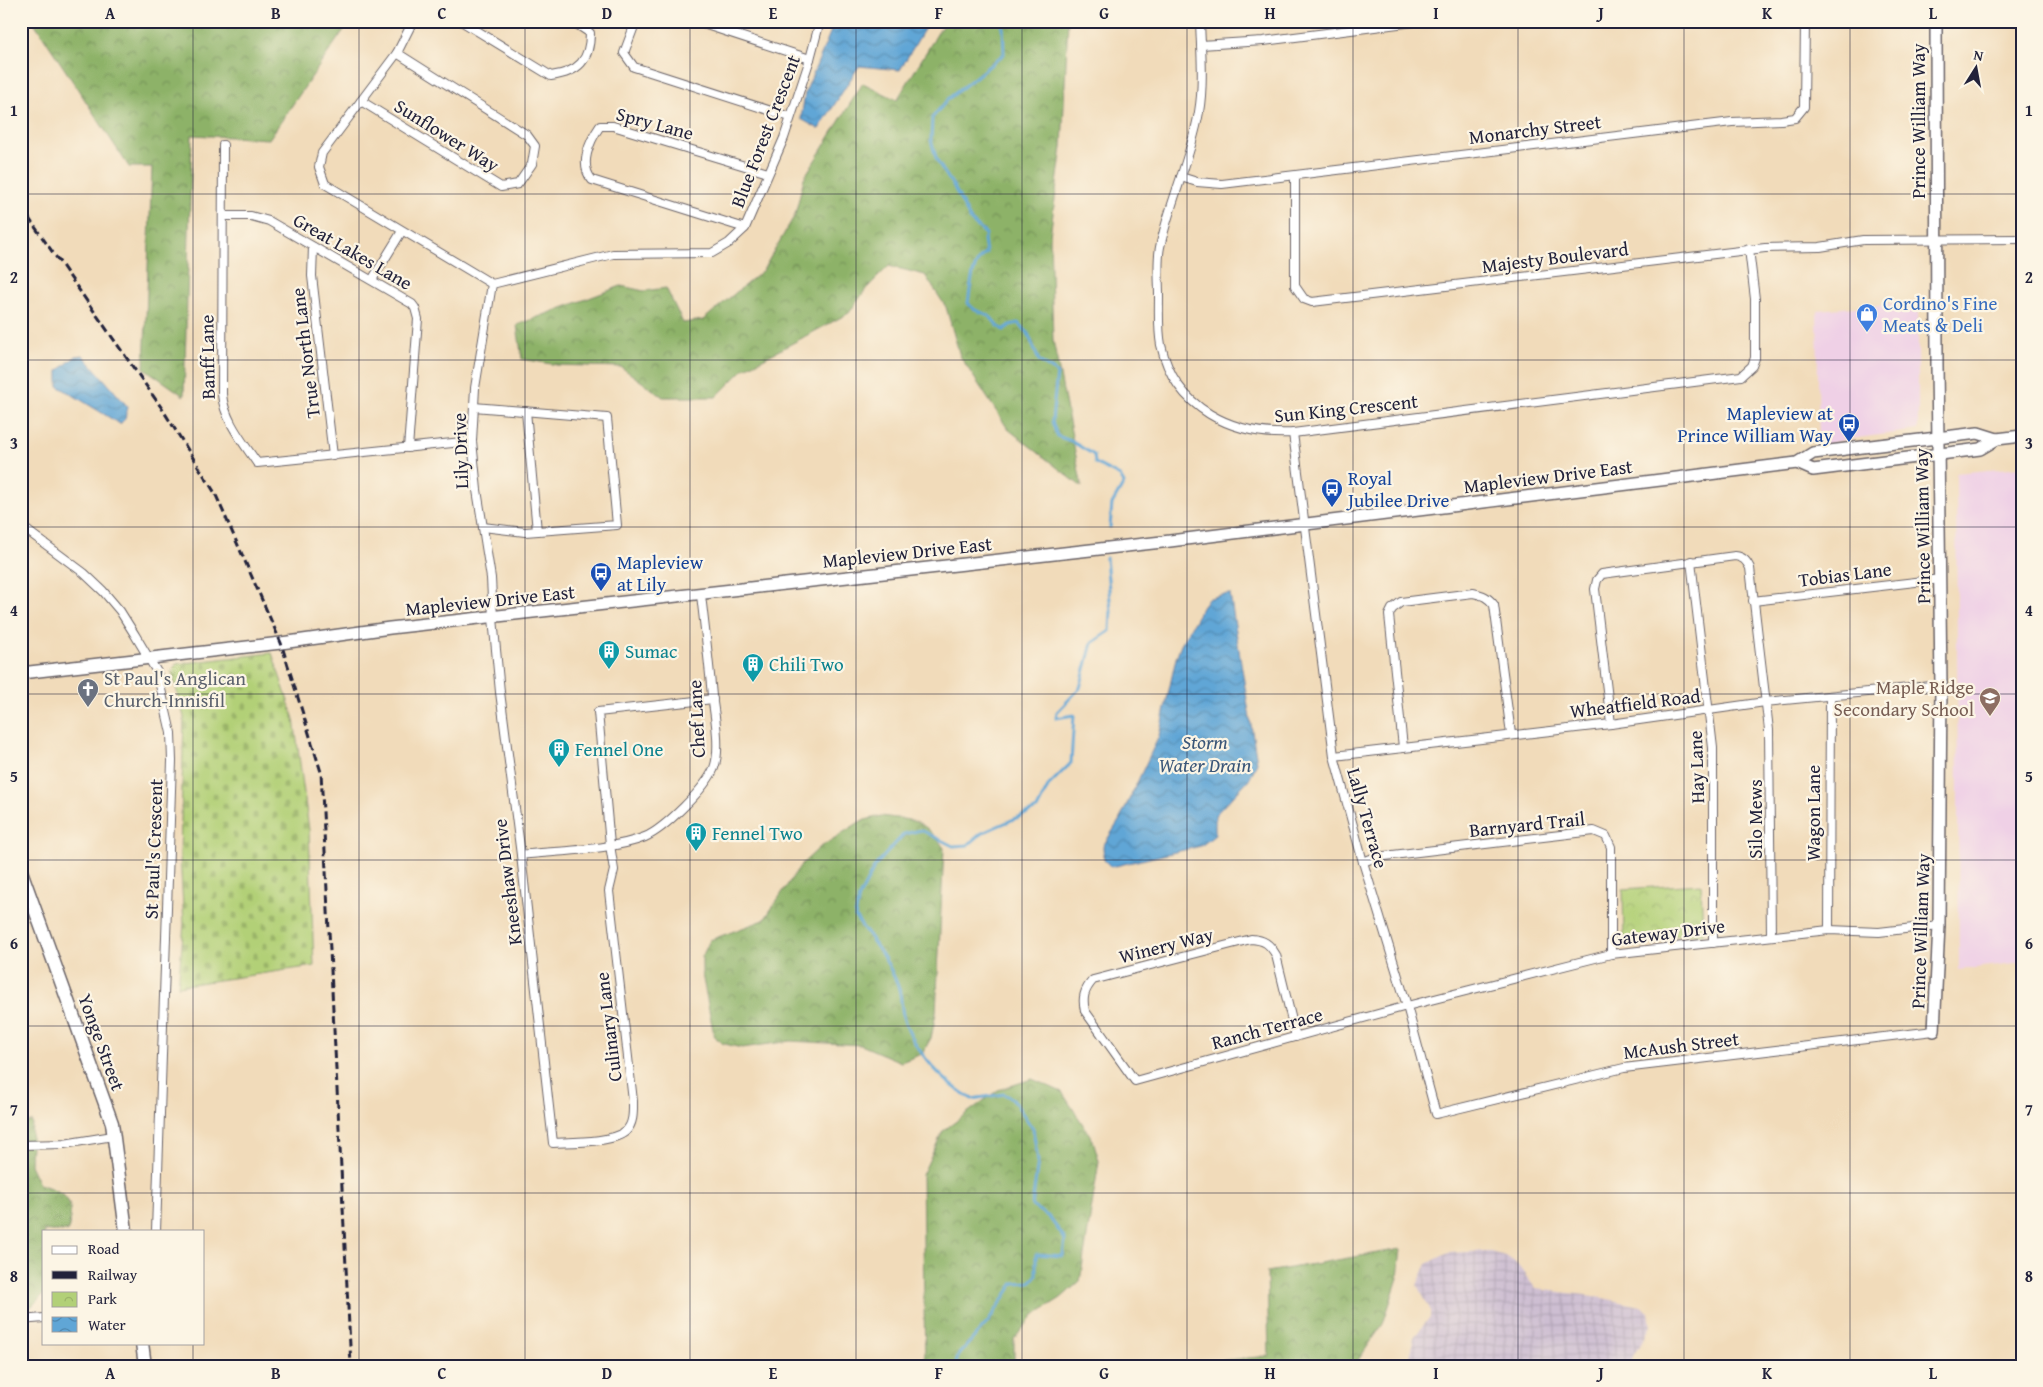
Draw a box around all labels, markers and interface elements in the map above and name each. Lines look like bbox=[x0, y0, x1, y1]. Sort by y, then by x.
text: A bbox=[105, 1, 116, 25]
text: B bbox=[271, 1, 281, 25]
text: C bbox=[437, 1, 447, 25]
text: D bbox=[602, 1, 612, 25]
text: E bbox=[769, 1, 778, 25]
text: F bbox=[935, 1, 943, 25]
text: G bbox=[1099, 1, 1109, 25]
text: H bbox=[1264, 1, 1276, 25]
text: I bbox=[1433, 1, 1439, 25]
text: J bbox=[1595, 1, 1604, 25]
text: K bbox=[1762, 1, 1773, 25]
text: L bbox=[1929, 1, 1938, 25]
north arrow bbox=[1950, 42, 2000, 92]
street label: Prince William Way bbox=[1904, 43, 1932, 199]
text: N bbox=[1972, 45, 1986, 66]
street label: Blue Forest Crescent bbox=[723, 50, 807, 211]
street label: Sunflower Way bbox=[389, 92, 505, 179]
text: 1 bbox=[10, 98, 18, 122]
text: 1 bbox=[2025, 98, 2033, 122]
street label: Spry Lane bbox=[613, 99, 697, 147]
street label: Monarchy Street bbox=[1467, 107, 1603, 151]
street label: Great Lakes Lane bbox=[288, 205, 418, 297]
street label: Majesty Boulevard bbox=[1480, 234, 1631, 280]
text: 2 bbox=[10, 265, 18, 289]
text: 2 bbox=[2025, 265, 2033, 289]
street label: True North Lane bbox=[283, 286, 327, 420]
place label: Cordino's Fine Meats & Deli bbox=[1883, 289, 1997, 339]
shop icon: Cordino's Fine Meats & Deli bbox=[1855, 302, 1879, 333]
street label: Banff Lane bbox=[192, 314, 222, 400]
street label: Sun King Crescent bbox=[1273, 387, 1420, 429]
place label: Mapleview at Prince William Way bbox=[1677, 399, 1834, 449]
street label: Lily Drive bbox=[445, 412, 475, 490]
bus stop icon: Mapleview at Prince William Way bbox=[1837, 412, 1861, 443]
text: 3 bbox=[10, 431, 18, 455]
text: 3 bbox=[2025, 431, 2033, 455]
street label: Prince William Way bbox=[1907, 447, 1937, 604]
street label: Mapleview Drive East bbox=[1462, 452, 1634, 500]
place label: Royal Jubilee Drive bbox=[1346, 464, 1449, 514]
bus stop icon: Royal Jubilee Drive bbox=[1320, 477, 1344, 508]
street label: Mapleview Drive East bbox=[821, 529, 993, 575]
place label: Mapleview at Lily bbox=[617, 548, 704, 598]
street label: Tobias Lane bbox=[1797, 554, 1893, 594]
bus stop icon: Mapleview at Lily bbox=[589, 561, 613, 592]
street label: Mapleview Drive East bbox=[404, 577, 576, 623]
text: 4 bbox=[10, 598, 18, 622]
text: 4 bbox=[2025, 598, 2033, 622]
place label: Sumac bbox=[625, 637, 677, 665]
building icon: Sumac bbox=[597, 639, 621, 670]
place label: Chili Two bbox=[769, 650, 844, 678]
building icon: Chili Two bbox=[741, 652, 765, 683]
place label: St Paul's Anglican Church-Innisfil bbox=[104, 664, 246, 714]
place label: Maple Ridge Secondary School bbox=[1834, 673, 1974, 723]
church icon: St Paul's Anglican Church-Innisfil bbox=[76, 677, 100, 708]
street label: Chef Lane bbox=[680, 679, 712, 759]
street label: Wheatfield Road bbox=[1568, 681, 1703, 725]
school or university icon: Maple Ridge Secondary School bbox=[1978, 686, 2002, 717]
water label: Storm Water Drain bbox=[1159, 727, 1251, 779]
street label: Hay Lane bbox=[1681, 730, 1711, 804]
place label: Fennel One bbox=[575, 735, 663, 763]
building icon: Fennel One bbox=[547, 737, 571, 768]
text: 5 bbox=[10, 764, 18, 788]
text: 5 bbox=[2025, 764, 2033, 788]
street label: Lally Terrace bbox=[1340, 765, 1396, 872]
street label: Wagon Lane bbox=[1799, 765, 1827, 861]
street label: St Paul's Crescent bbox=[137, 778, 169, 920]
street label: Silo Mews bbox=[1741, 779, 1769, 859]
street label: Barnyard Trail bbox=[1468, 804, 1586, 844]
street label: Kneeshaw Drive bbox=[485, 817, 529, 947]
place label: Fennel Two bbox=[712, 819, 803, 847]
building icon: Fennel Two bbox=[684, 821, 708, 852]
street label: Prince William Way bbox=[1903, 852, 1937, 1009]
street label: Gateway Drive bbox=[1610, 911, 1726, 953]
street label: Winery Way bbox=[1116, 920, 1217, 970]
text: 6 bbox=[10, 931, 18, 955]
text: 6 bbox=[2025, 931, 2033, 955]
street label: Culinary Lane bbox=[587, 971, 629, 1083]
street label: Yonge Street bbox=[72, 990, 133, 1095]
street label: Ranch Terrace bbox=[1208, 1000, 1326, 1056]
street label: McAush Street bbox=[1622, 1024, 1741, 1066]
text: 7 bbox=[10, 1097, 18, 1121]
text: 7 bbox=[2025, 1097, 2033, 1121]
legend bbox=[42, 1230, 205, 1344]
text: Road bbox=[88, 1238, 119, 1259]
text: 8 bbox=[10, 1264, 18, 1288]
text: Railway bbox=[88, 1264, 138, 1285]
text: 8 bbox=[2025, 1264, 2033, 1288]
text: Park bbox=[88, 1288, 117, 1309]
text: Water bbox=[88, 1314, 126, 1335]
text: A bbox=[105, 1361, 116, 1385]
text: B bbox=[271, 1361, 281, 1385]
text: C bbox=[437, 1361, 447, 1385]
text: D bbox=[602, 1361, 612, 1385]
text: E bbox=[769, 1361, 778, 1385]
text: F bbox=[935, 1361, 943, 1385]
text: G bbox=[1099, 1361, 1109, 1385]
text: H bbox=[1264, 1361, 1276, 1385]
text: I bbox=[1433, 1361, 1439, 1385]
text: J bbox=[1595, 1361, 1604, 1385]
text: K bbox=[1762, 1361, 1773, 1385]
text: L bbox=[1929, 1361, 1938, 1385]

